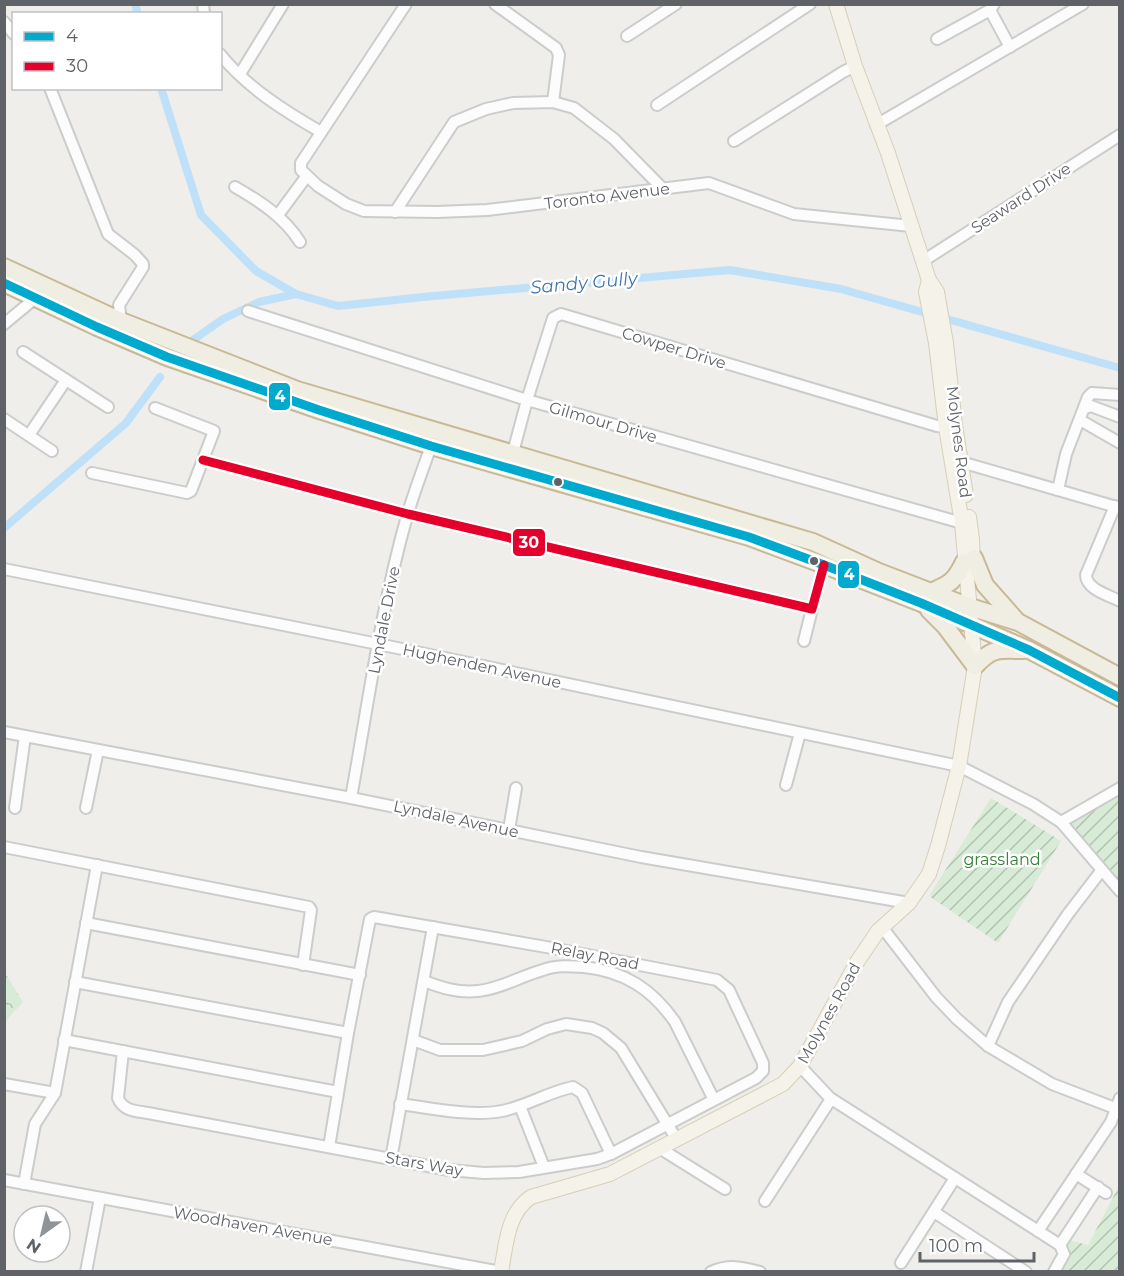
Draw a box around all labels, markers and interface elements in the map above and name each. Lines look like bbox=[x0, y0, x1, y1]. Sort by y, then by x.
legend bbox=[12, 12, 222, 90]
text: 4 bbox=[66, 25, 78, 47]
text: 30 bbox=[66, 55, 88, 77]
street label: Seaward Drive bbox=[968, 159, 1074, 237]
street label: Toronto Avenue bbox=[543, 179, 671, 213]
water label: Sandy Gully bbox=[530, 267, 640, 299]
street label: Cowper Drive bbox=[620, 323, 728, 373]
line badge: 4 bbox=[268, 382, 291, 411]
street label: Molynes Road bbox=[943, 385, 975, 499]
text: 4 bbox=[274, 387, 286, 406]
street label: Gilmour Drive bbox=[547, 398, 659, 446]
unlabelled marker bbox=[552, 476, 564, 488]
line badge: 30 bbox=[512, 528, 546, 557]
text: 30 bbox=[518, 533, 539, 552]
unlabelled marker bbox=[808, 555, 820, 567]
line badge: 4 bbox=[837, 560, 860, 589]
street label: Lyndale Drive bbox=[364, 565, 404, 675]
text: 4 bbox=[843, 565, 855, 584]
street label: Hughenden Avenue bbox=[401, 640, 563, 692]
street label: Lyndale Avenue bbox=[392, 796, 520, 842]
park label: grassland bbox=[963, 850, 1041, 869]
street label: Relay Road bbox=[549, 938, 641, 974]
street label: Molynes Road bbox=[793, 959, 865, 1067]
street label: Stars Way bbox=[384, 1148, 465, 1180]
street label: Woodhaven Avenue bbox=[172, 1203, 334, 1249]
north arrow bbox=[12, 1204, 72, 1264]
scale bar bbox=[920, 1225, 1034, 1263]
text: N bbox=[23, 1235, 45, 1258]
text: 100 m bbox=[929, 1235, 983, 1257]

